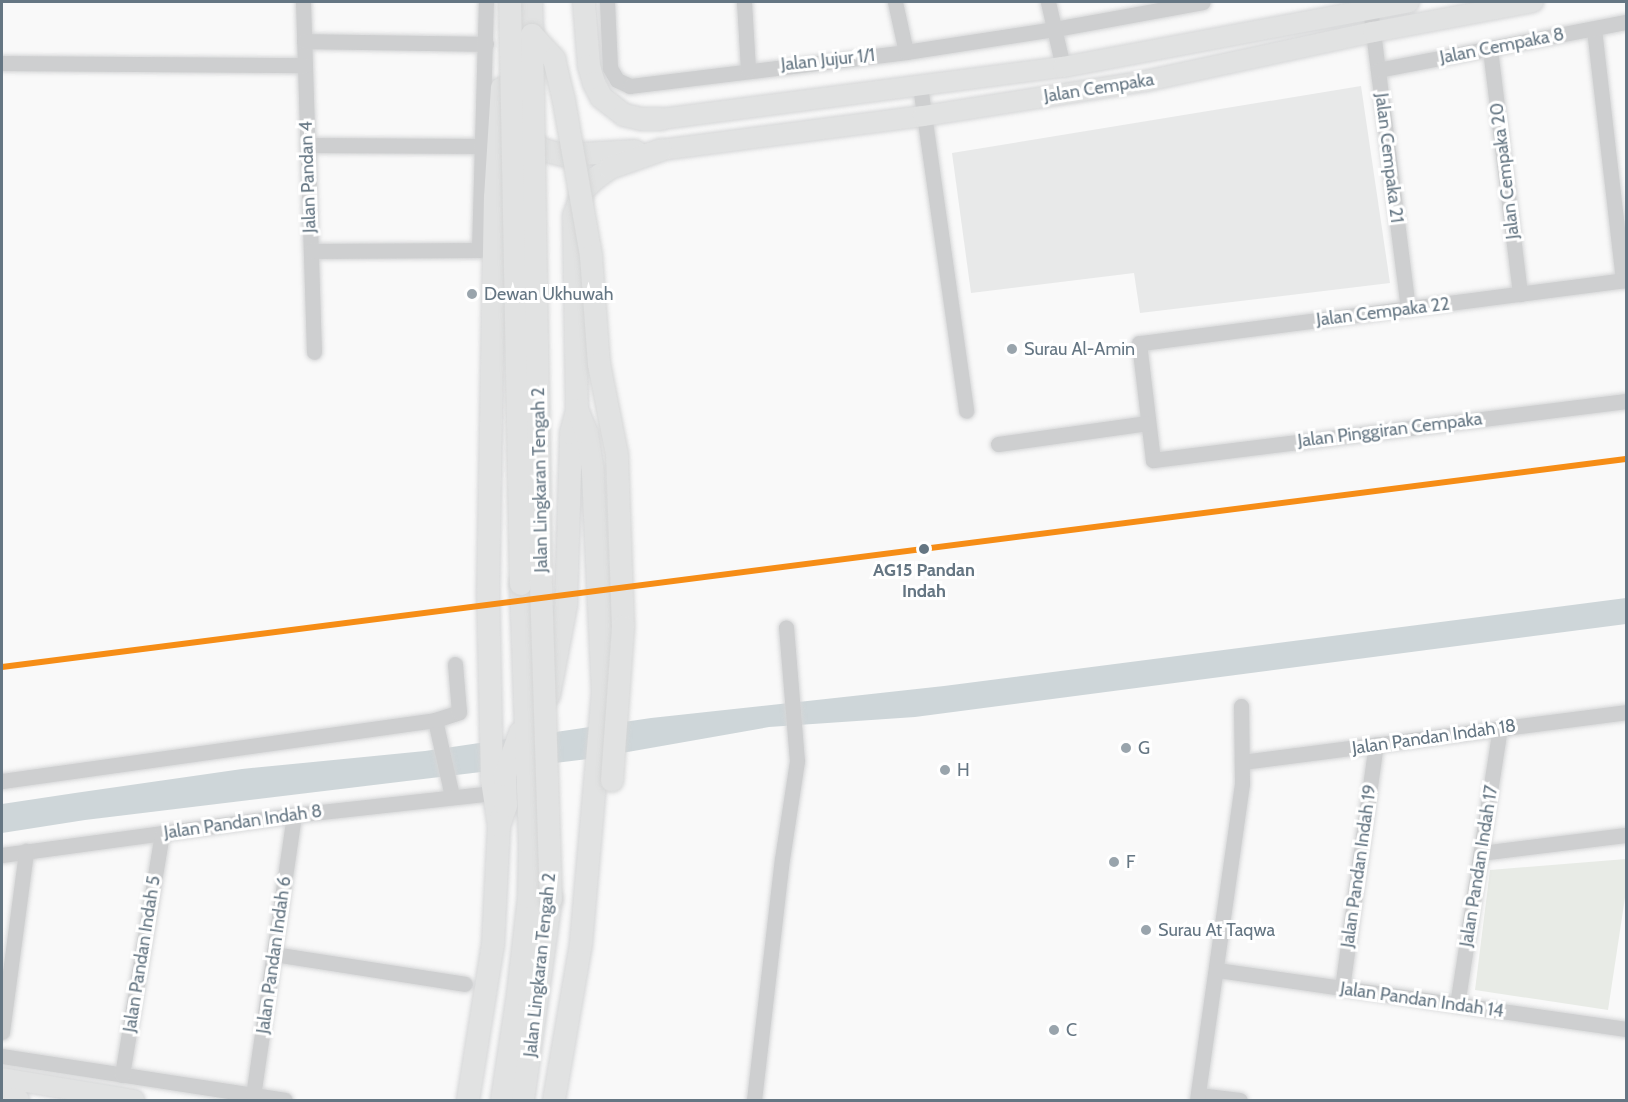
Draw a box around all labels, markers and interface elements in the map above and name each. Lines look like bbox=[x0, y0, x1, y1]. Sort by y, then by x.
street label: Jalan Cempaka 8 bbox=[1438, 23, 1566, 69]
street label: Jalan Jujur 1/1 bbox=[780, 44, 876, 76]
street label: Jalan Cempaka bbox=[1042, 69, 1156, 107]
street label: Jalan Cempaka 21 bbox=[1370, 92, 1408, 224]
street label: Jalan Cempaka 20 bbox=[1486, 102, 1524, 240]
street label: Jalan Pandan 4 bbox=[295, 121, 321, 233]
place label: Dewan Ukhuwah bbox=[484, 283, 613, 305]
marker: Dewan Ukhuwah bbox=[465, 287, 479, 301]
street label: Jalan Cempaka 22 bbox=[1315, 293, 1451, 331]
place label: Surau Al-Amin bbox=[1024, 338, 1135, 360]
marker: Surau Al-Amin bbox=[1005, 342, 1019, 356]
street label: Jalan Lingkaran Tengah 2 bbox=[528, 387, 552, 573]
street label: Jalan Pinggiran Cempaka bbox=[1297, 408, 1483, 452]
marker: AG15 Pandan Indah bbox=[915, 540, 933, 558]
place label: AG15 Pandan Indah bbox=[873, 560, 975, 602]
street label: Jalan Pandan Indah 18 bbox=[1351, 715, 1517, 759]
place label: G bbox=[1138, 737, 1150, 759]
marker: G bbox=[1119, 741, 1133, 755]
place label: H bbox=[957, 759, 970, 781]
marker: H bbox=[938, 763, 952, 777]
street label: Jalan Pandan Indah 19 bbox=[1337, 783, 1381, 949]
street label: Jalan Pandan Indah 17 bbox=[1456, 784, 1502, 948]
street label: Jalan Pandan Indah 8 bbox=[163, 800, 323, 844]
place label: F bbox=[1126, 851, 1135, 873]
marker: F bbox=[1107, 855, 1121, 869]
street label: Jalan Lingkaran Tengah 2 bbox=[520, 872, 560, 1058]
street label: Jalan Pandan Indah 5 bbox=[119, 874, 165, 1034]
street label: Jalan Pandan Indah 6 bbox=[252, 875, 296, 1035]
place label: Surau At Taqwa bbox=[1158, 919, 1275, 941]
marker: Surau At Taqwa bbox=[1139, 923, 1153, 937]
street label: Jalan Pandan Indah 14 bbox=[1339, 978, 1505, 1022]
place label: C bbox=[1066, 1019, 1077, 1041]
marker: C bbox=[1047, 1023, 1061, 1037]

